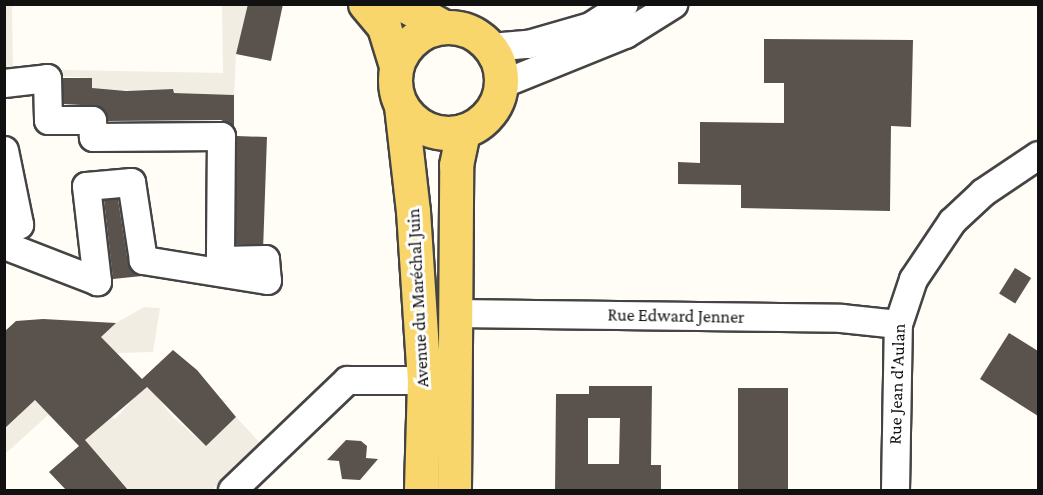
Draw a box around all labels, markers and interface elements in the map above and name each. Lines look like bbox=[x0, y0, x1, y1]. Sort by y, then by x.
street label: Avenue du Maréchal Juin bbox=[403, 208, 433, 388]
street label: Rue Edward Jenner bbox=[607, 304, 745, 328]
street label: Rue Jean d'Aulan bbox=[884, 323, 910, 445]

